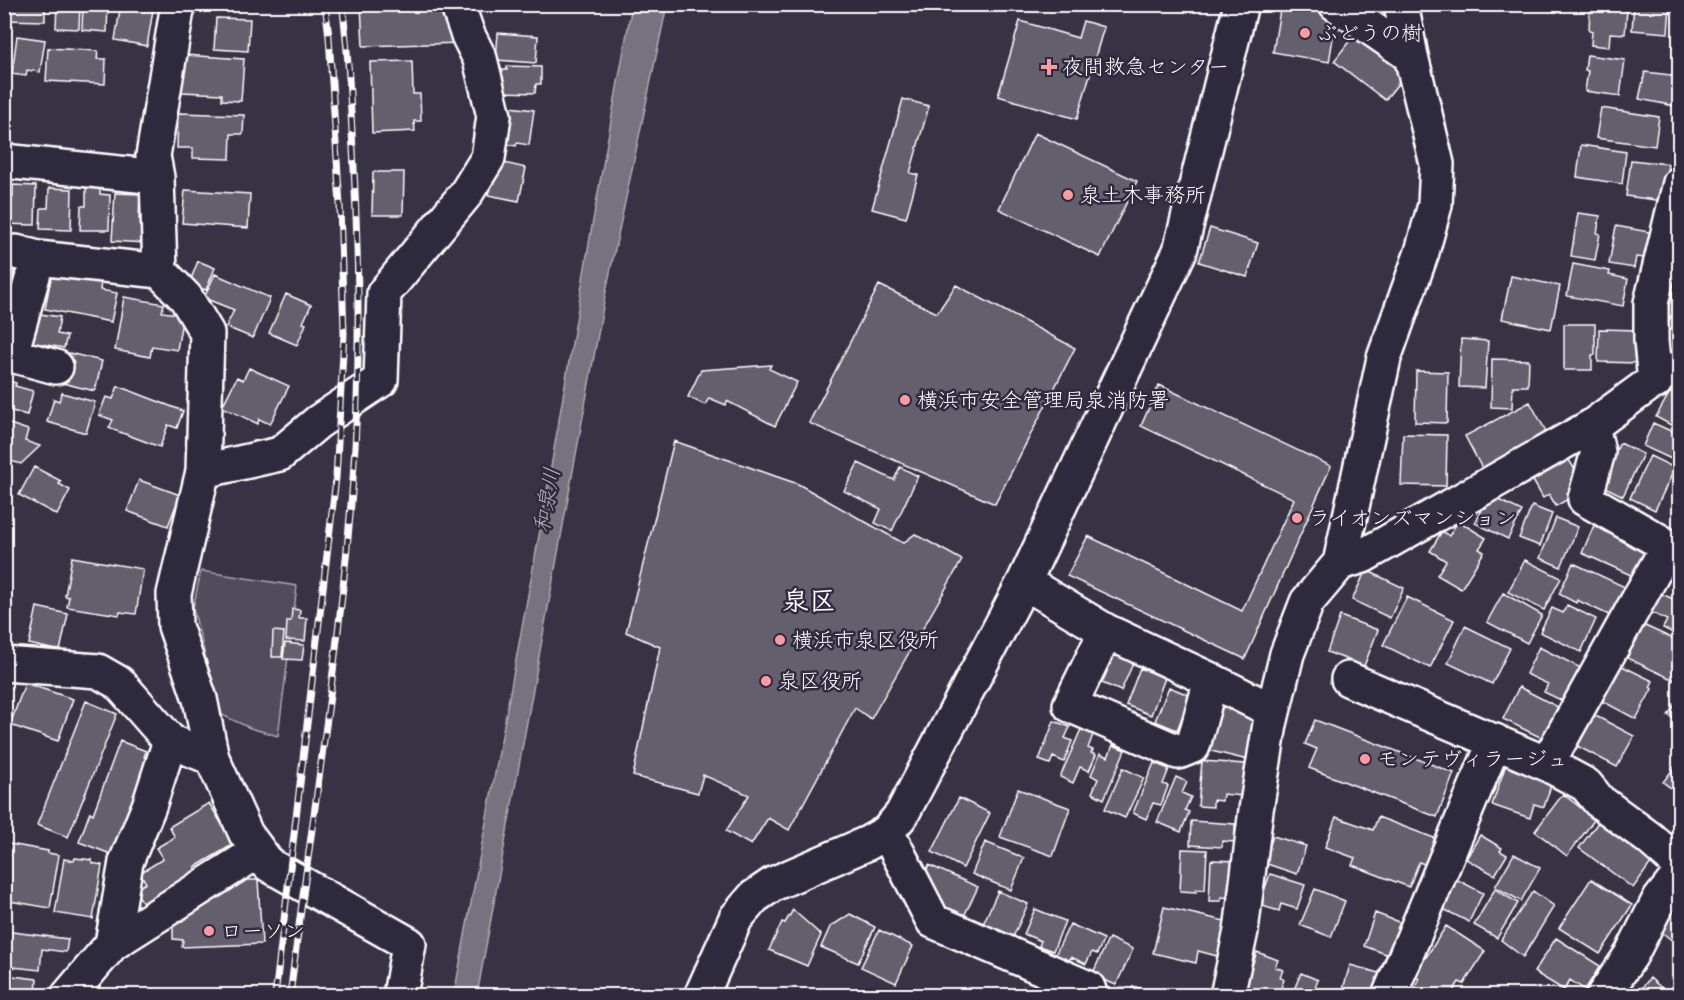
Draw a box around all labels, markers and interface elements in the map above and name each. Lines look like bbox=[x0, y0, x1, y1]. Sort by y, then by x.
place label: ぶどうの樹 bbox=[1317, 20, 1422, 46]
marker: ぶどうの樹 bbox=[1298, 26, 1312, 40]
place label: 夜間救急センター bbox=[1062, 54, 1229, 80]
marker: 夜間救急センター bbox=[1040, 58, 1058, 76]
place label: 泉土木事務所 bbox=[1080, 182, 1206, 208]
marker: 泉土木事務所 bbox=[1061, 188, 1075, 202]
place label: 横浜市安全管理局泉消防署 bbox=[917, 387, 1169, 413]
marker: 横浜市安全管理局泉消防署 bbox=[898, 393, 912, 407]
water label: 和泉川 bbox=[527, 465, 567, 535]
place label: ライオンズマンション bbox=[1309, 505, 1516, 531]
marker: ライオンズマンション bbox=[1290, 511, 1304, 525]
district label: 泉区 bbox=[782, 584, 836, 618]
place label: 横浜市泉区役所 bbox=[792, 627, 939, 653]
marker: 横浜市泉区役所 bbox=[773, 633, 787, 647]
place label: 泉区役所 bbox=[778, 668, 862, 694]
marker: 泉区役所 bbox=[759, 674, 773, 688]
place label: モンテヴィラージュ bbox=[1377, 746, 1568, 772]
marker: モンテヴィラージュ bbox=[1358, 752, 1372, 766]
place label: ローソン bbox=[221, 918, 305, 944]
marker: ローソン bbox=[202, 924, 216, 938]

